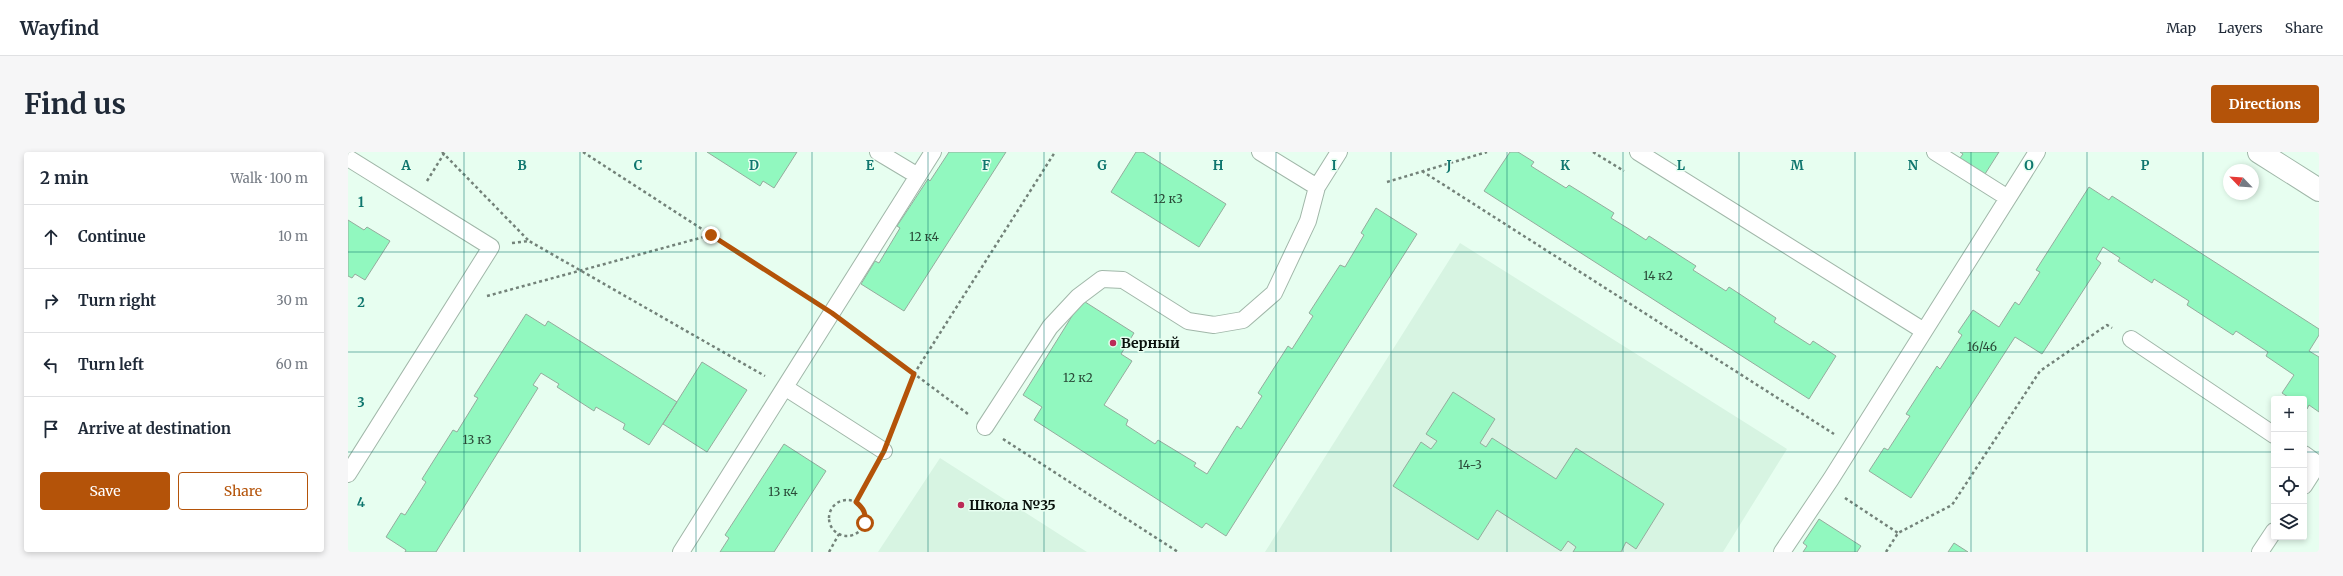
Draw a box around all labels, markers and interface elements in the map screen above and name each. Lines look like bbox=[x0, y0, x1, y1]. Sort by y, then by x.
text: Wayfind bbox=[20, 16, 99, 40]
text: Map bbox=[2166, 19, 2196, 37]
text: Layers bbox=[2218, 19, 2263, 37]
text: Share bbox=[2285, 19, 2323, 37]
button: Directions bbox=[2211, 85, 2319, 123]
text: Find us bbox=[24, 86, 126, 122]
text: A bbox=[400, 157, 411, 174]
text: B bbox=[517, 157, 527, 174]
text: C bbox=[634, 157, 643, 174]
text: D bbox=[749, 157, 759, 174]
text: E bbox=[866, 157, 875, 174]
text: F bbox=[982, 157, 990, 174]
text: G bbox=[1097, 157, 1107, 174]
text: H bbox=[1213, 157, 1224, 174]
text: I bbox=[1331, 157, 1337, 174]
text: J bbox=[1445, 157, 1452, 174]
text: K bbox=[1560, 157, 1570, 174]
text: L bbox=[1677, 157, 1686, 174]
text: M bbox=[1790, 157, 1804, 174]
text: N bbox=[1908, 157, 1919, 174]
text: O bbox=[2024, 157, 2034, 174]
text: P bbox=[2141, 157, 2150, 174]
north arrow bbox=[2223, 164, 2259, 200]
text: 2 min bbox=[40, 167, 88, 189]
text: Walk · 100 m bbox=[230, 170, 308, 187]
house number: 12 к3 bbox=[1153, 191, 1183, 206]
text: 1 bbox=[358, 194, 364, 211]
icon: ahead bbox=[40, 226, 62, 248]
route end bbox=[702, 226, 720, 244]
text: Continue bbox=[78, 227, 146, 246]
text: 10 m bbox=[278, 228, 308, 245]
house number: 12 к4 bbox=[909, 229, 939, 244]
house number: 14 к2 bbox=[1643, 268, 1673, 283]
icon: right bbox=[40, 290, 62, 312]
text: Turn right bbox=[78, 291, 156, 310]
text: 30 m bbox=[276, 292, 308, 309]
text: 2 bbox=[357, 294, 365, 311]
place label: Верный bbox=[1121, 334, 1180, 352]
marker: Верный bbox=[1108, 338, 1118, 348]
house number: 16/46 bbox=[1967, 339, 1997, 354]
icon: left bbox=[40, 354, 62, 376]
text: Turn left bbox=[78, 355, 144, 374]
text: 60 m bbox=[276, 356, 308, 373]
house number: 12 к2 bbox=[1063, 370, 1093, 385]
text: 3 bbox=[357, 394, 365, 411]
map controls bbox=[2271, 396, 2307, 540]
button: + bbox=[2271, 396, 2307, 432]
icon: arrive bbox=[40, 418, 62, 440]
text: Arrive at destination bbox=[78, 419, 231, 438]
house number: 13 к3 bbox=[462, 432, 492, 447]
button: − bbox=[2271, 432, 2307, 468]
house number: 14-3 bbox=[1458, 457, 1482, 472]
button: locate bbox=[2271, 468, 2307, 504]
button: Save bbox=[40, 472, 170, 510]
button: Share bbox=[178, 472, 308, 510]
house number: 13 к4 bbox=[768, 484, 798, 499]
text: 4 bbox=[357, 494, 366, 511]
place label: Школа №35 bbox=[969, 496, 1056, 514]
marker: Школа №35 bbox=[956, 500, 966, 510]
button: layers bbox=[2271, 504, 2307, 540]
route start bbox=[856, 514, 874, 532]

